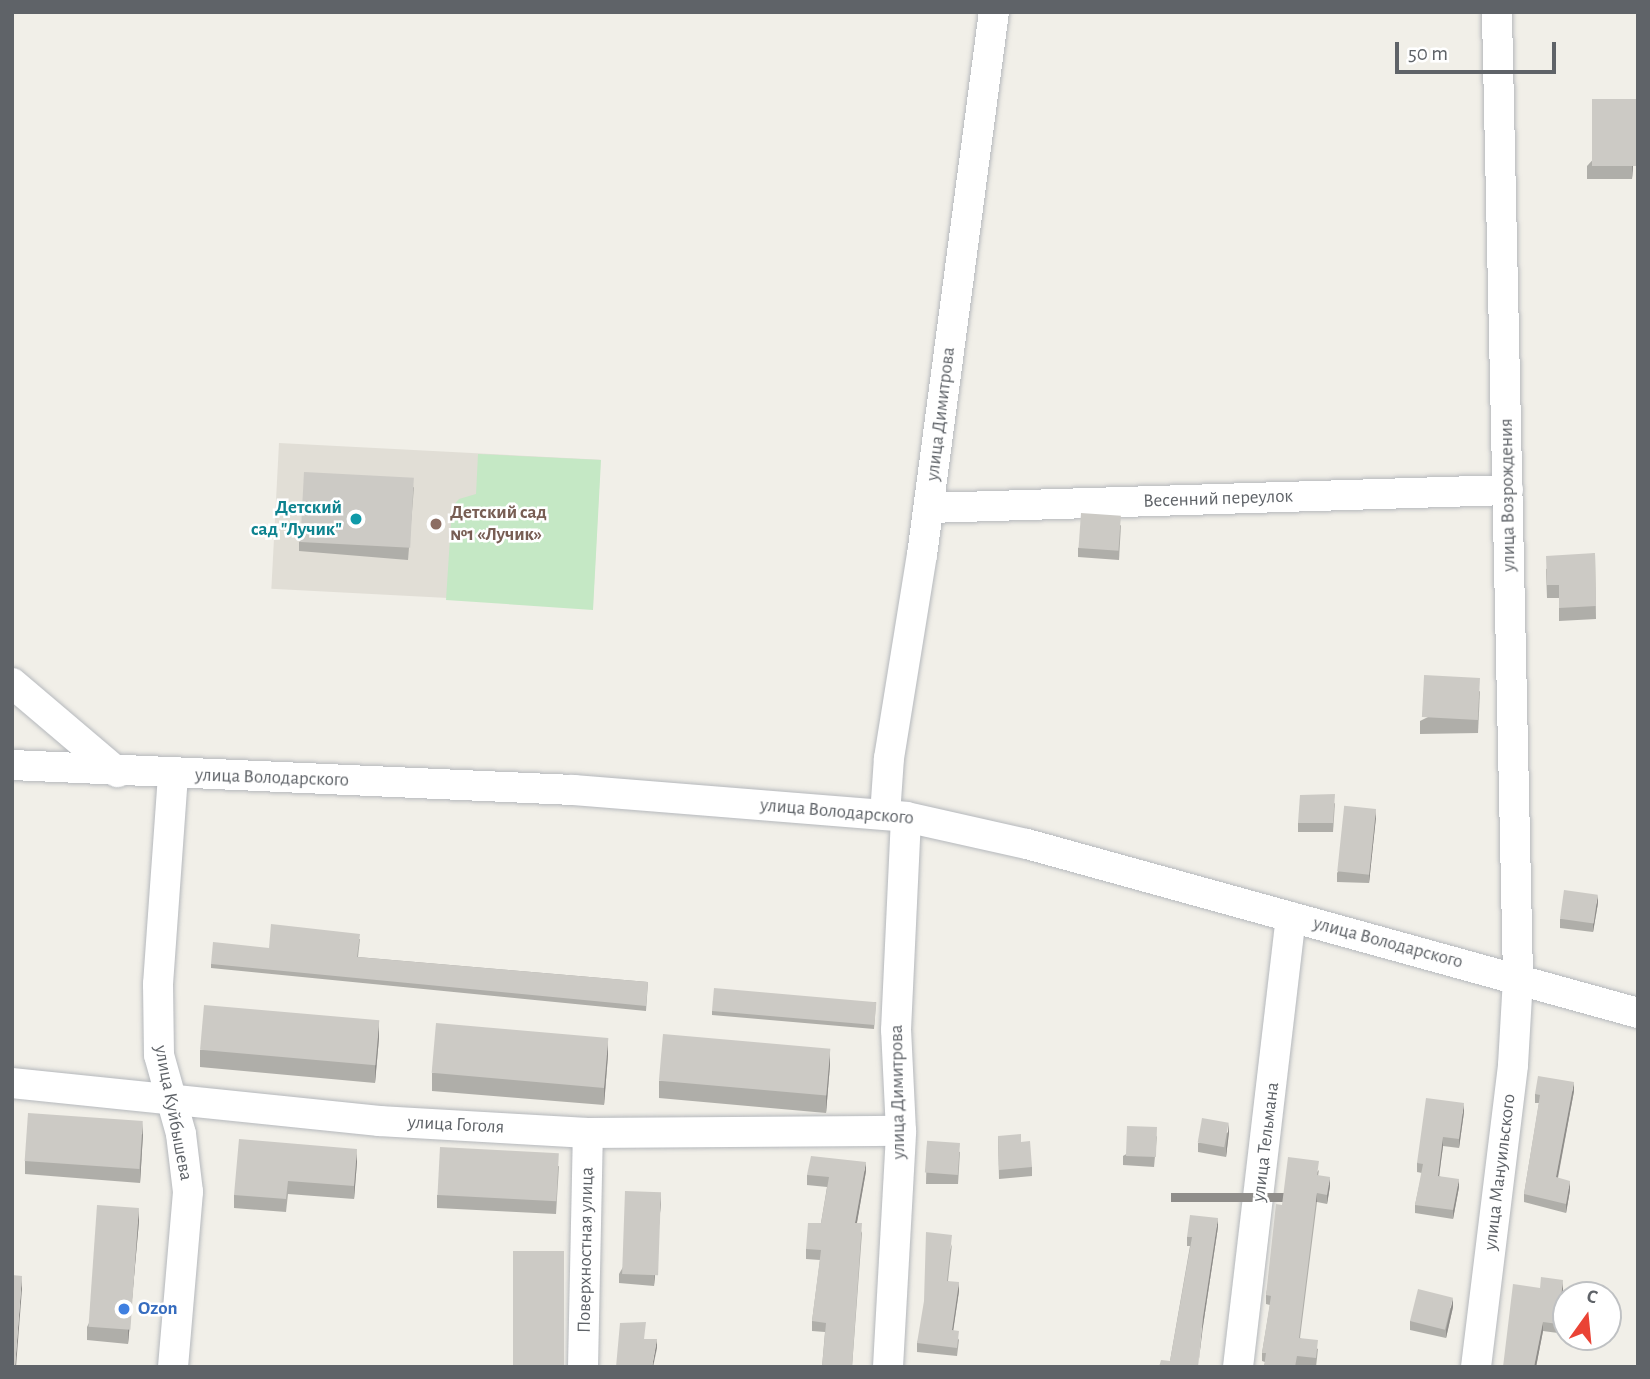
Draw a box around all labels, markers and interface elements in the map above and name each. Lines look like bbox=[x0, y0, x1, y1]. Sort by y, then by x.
scale bar bbox=[1398, 28, 1559, 72]
text: 50 m bbox=[1408, 43, 1448, 64]
street label: улица Димитрова bbox=[921, 346, 961, 482]
street label: улица Возрождения bbox=[1495, 418, 1521, 572]
street label: Весенний переулок bbox=[1143, 485, 1293, 513]
place label: Детский сад "Лучик" bbox=[251, 497, 342, 541]
place label: Детский сад №1 «Лучик» bbox=[450, 502, 547, 546]
marker: Детский сад "Лучик" bbox=[348, 511, 364, 527]
marker: Детский сад №1 «Лучик» bbox=[428, 516, 444, 532]
street label: улица Володарского bbox=[195, 764, 349, 792]
street label: улица Володарского bbox=[759, 794, 915, 830]
street label: улица Володарского bbox=[1311, 912, 1465, 974]
street label: улица Димитрова bbox=[885, 1024, 911, 1160]
street label: улица Куйбышева bbox=[149, 1043, 197, 1183]
street label: улица Тельмана bbox=[1247, 1081, 1285, 1203]
street label: улица Мануильского bbox=[1479, 1092, 1521, 1252]
street label: улица Гоголя bbox=[407, 1111, 505, 1139]
street label: Поверхностная улица bbox=[573, 1167, 599, 1333]
north arrow bbox=[1552, 1281, 1622, 1351]
text: С bbox=[1585, 1287, 1600, 1308]
place label: Ozon bbox=[138, 1298, 177, 1320]
marker: Ozon bbox=[116, 1301, 132, 1317]

